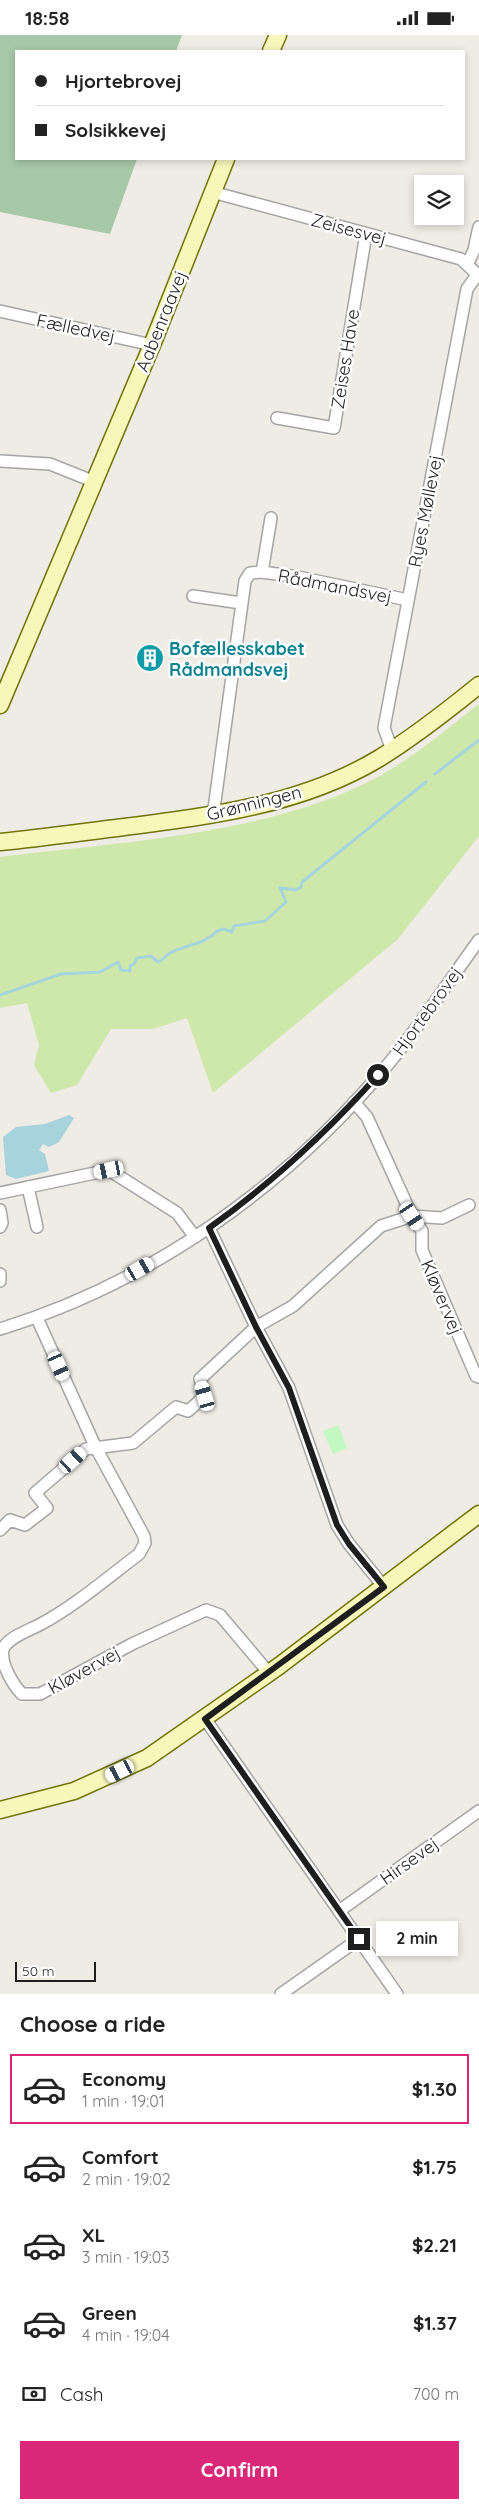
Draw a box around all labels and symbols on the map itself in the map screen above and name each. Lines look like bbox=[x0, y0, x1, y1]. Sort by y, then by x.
street label: Zeisesvej bbox=[309, 208, 389, 250]
street label: Aabenraavej bbox=[130, 267, 192, 375]
street label: Zeises Have bbox=[326, 307, 364, 411]
street label: Fælledvej bbox=[34, 308, 118, 348]
street label: Ryes Møllevej bbox=[403, 453, 447, 569]
street label: Rådmandsvej bbox=[276, 564, 394, 608]
place label: Bofællesskabet Rådmandsvej bbox=[169, 637, 305, 681]
building icon: Bofællesskabet Rådmandsvej bbox=[135, 643, 165, 673]
street label: Grønningen bbox=[204, 780, 304, 826]
street label: Hjortebrovej bbox=[387, 962, 467, 1060]
route start bbox=[367, 1064, 389, 1086]
car bbox=[92, 1160, 125, 1180]
car bbox=[397, 1199, 426, 1233]
car bbox=[123, 1255, 156, 1283]
street label: Kløvervej bbox=[416, 1256, 468, 1338]
car bbox=[46, 1349, 71, 1383]
car bbox=[193, 1380, 216, 1412]
car bbox=[56, 1444, 89, 1476]
street label: Kløvervej bbox=[44, 1641, 124, 1699]
car bbox=[103, 1758, 136, 1784]
street label: Hirsevej bbox=[375, 1832, 443, 1890]
callout: 2 min bbox=[376, 1921, 459, 1957]
route end bbox=[348, 1928, 370, 1950]
scale bar bbox=[15, 1959, 96, 1982]

